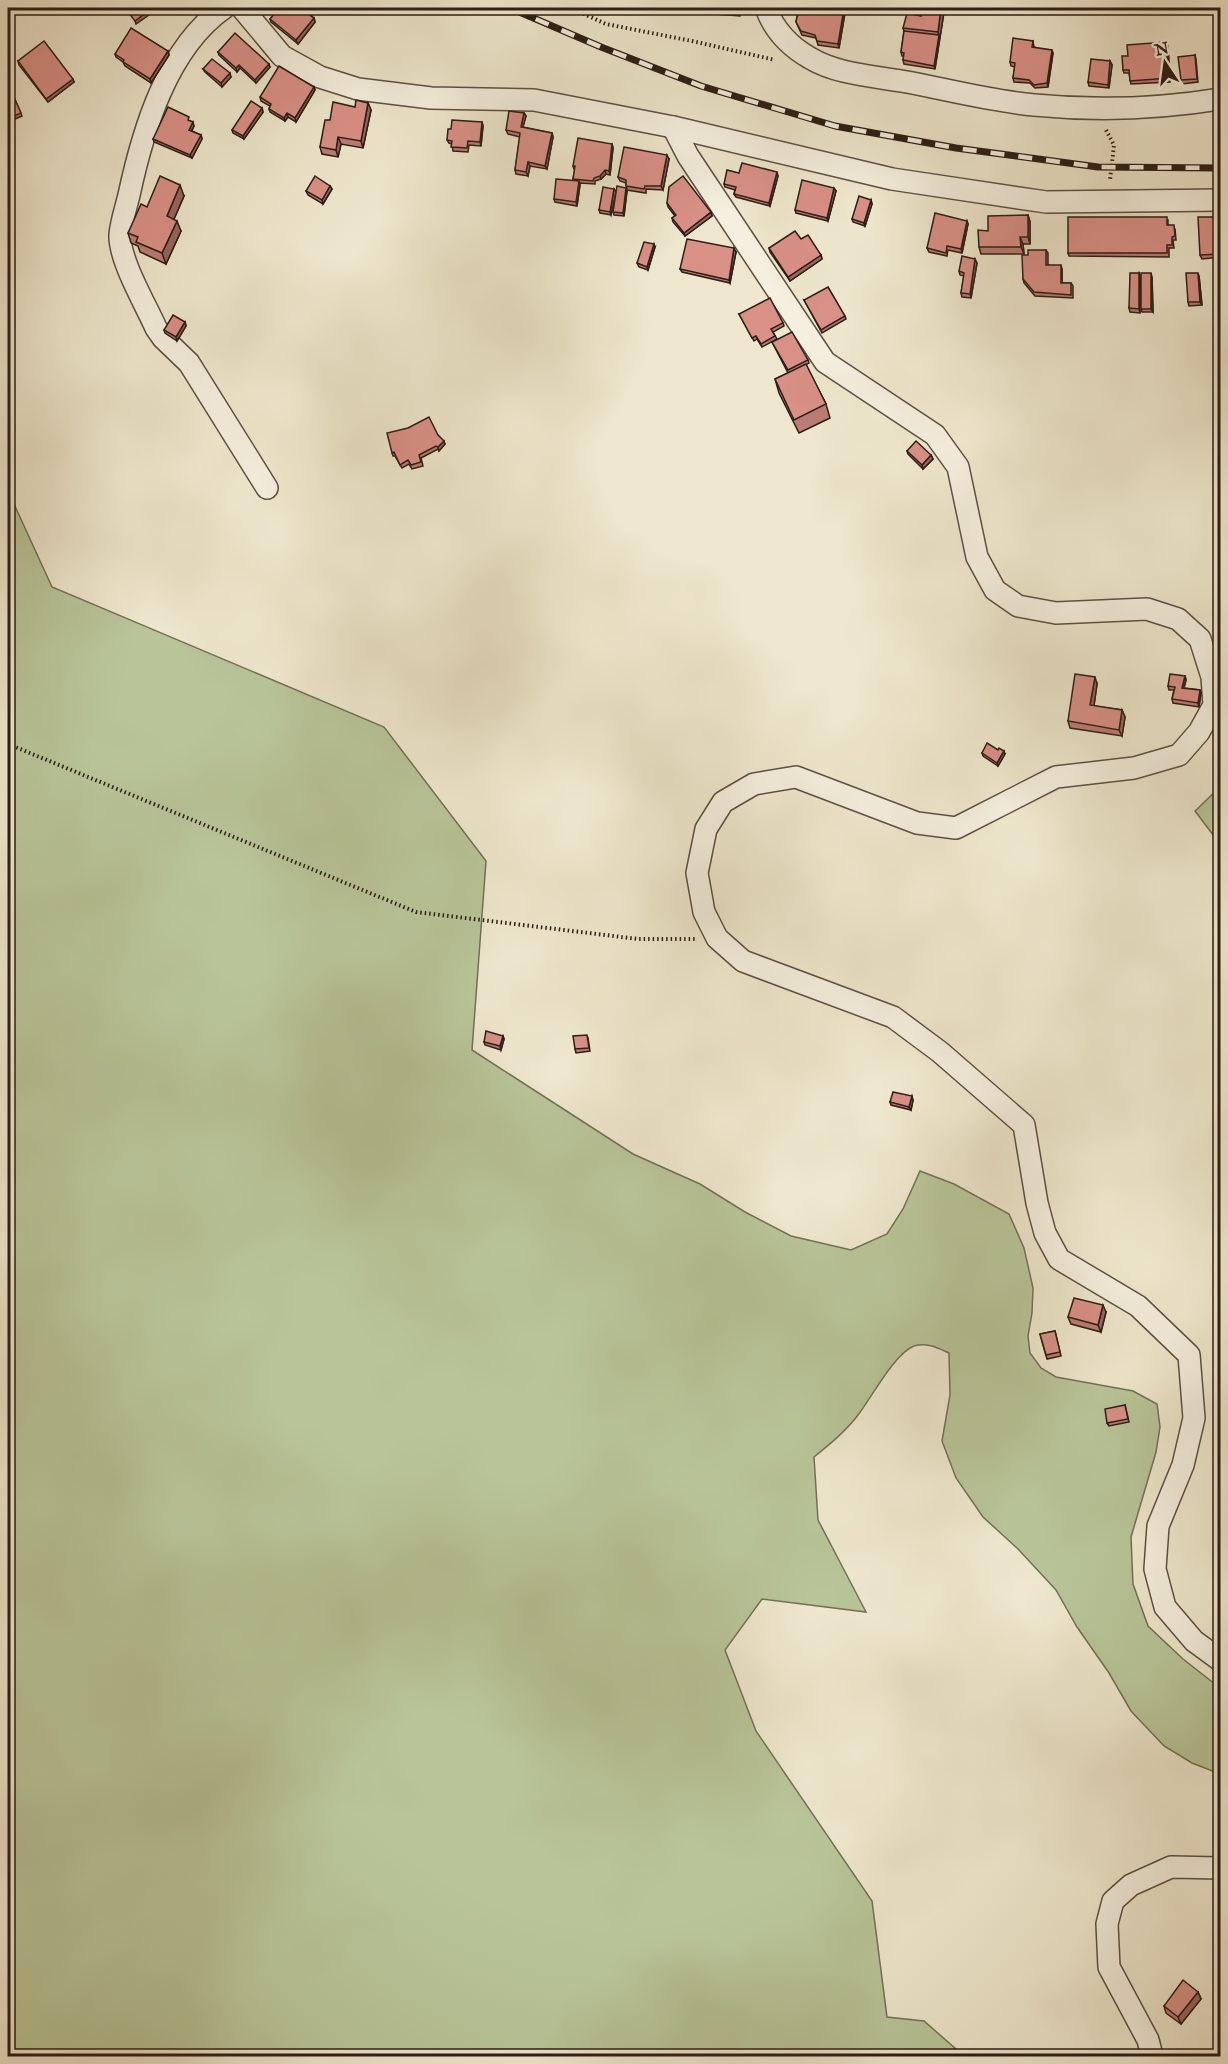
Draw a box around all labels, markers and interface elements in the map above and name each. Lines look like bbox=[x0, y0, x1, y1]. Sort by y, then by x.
north arrow bbox=[1135, 33, 1195, 93]
text: N bbox=[1152, 39, 1171, 62]

